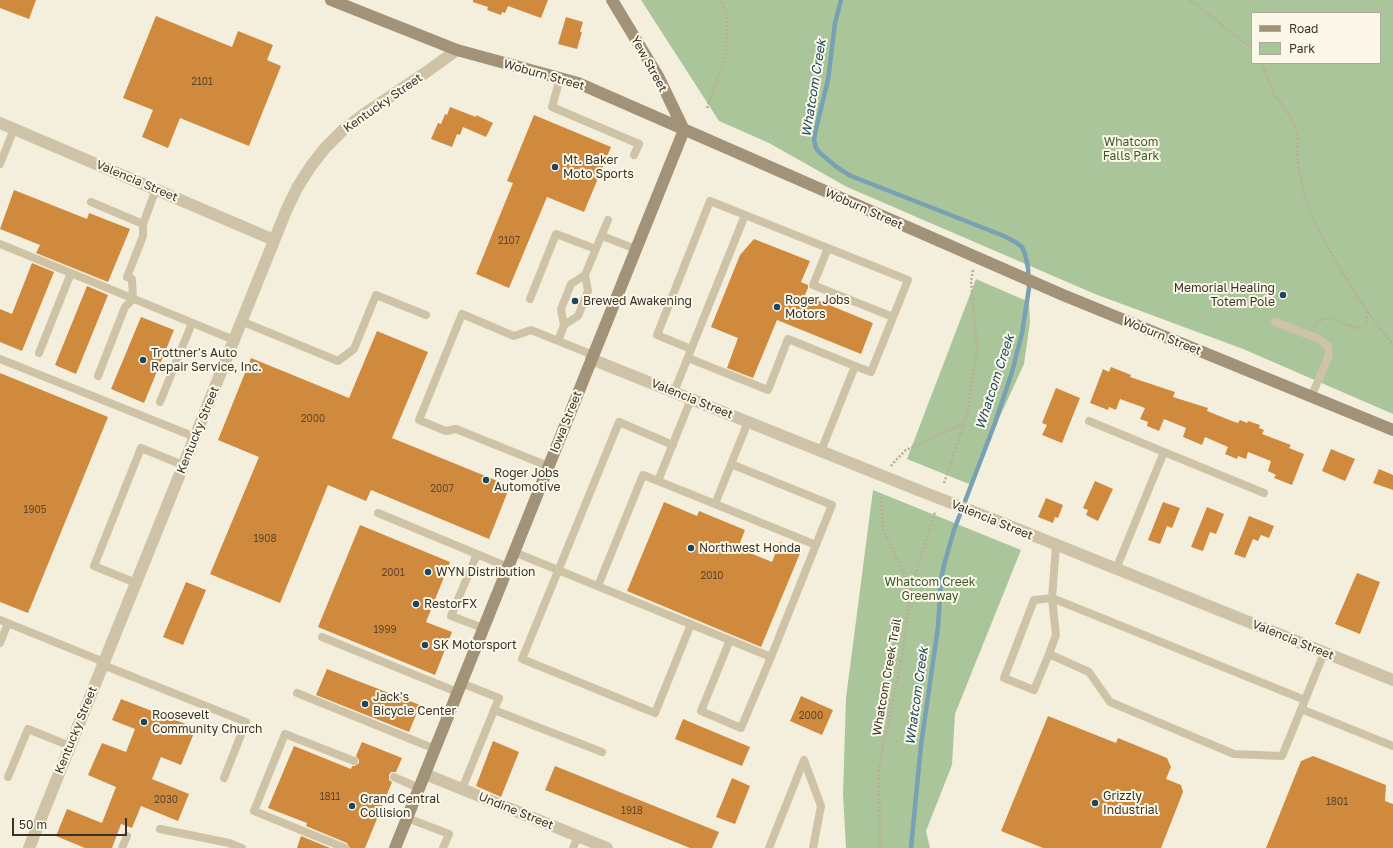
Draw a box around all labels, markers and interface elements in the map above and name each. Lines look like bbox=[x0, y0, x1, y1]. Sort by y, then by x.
legend bbox=[1251, 12, 1381, 64]
text: Road bbox=[1289, 21, 1318, 36]
street label: Yew Street bbox=[628, 33, 670, 95]
water label: Whatcom Creek bbox=[799, 38, 829, 138]
text: Park bbox=[1289, 41, 1315, 56]
street label: Woburn Street bbox=[502, 57, 586, 93]
street label: Kentucky Street bbox=[341, 70, 425, 136]
house number: 2101 bbox=[191, 76, 213, 88]
park label: Whatcom Falls Park bbox=[1103, 135, 1159, 163]
place label: Mt. Baker Moto Sports bbox=[563, 153, 634, 181]
street label: Valencia Street bbox=[94, 157, 180, 205]
marker: Mt. Baker Moto Sports bbox=[550, 162, 560, 172]
street label: Woburn Street bbox=[823, 185, 905, 233]
house number: 2107 bbox=[498, 235, 520, 247]
place label: Memorial Healing Totem Pole bbox=[1174, 281, 1275, 309]
marker: Memorial Healing Totem Pole bbox=[1278, 290, 1288, 300]
place label: Roger Jobs Motors bbox=[785, 293, 850, 321]
place label: Brewed Awakening bbox=[583, 294, 692, 308]
marker: Brewed Awakening bbox=[570, 296, 580, 306]
marker: Roger Jobs Motors bbox=[772, 302, 782, 312]
street label: Woburn Street bbox=[1121, 314, 1203, 358]
water label: Whatcom Creek bbox=[972, 333, 1018, 431]
place label: Trottner's Auto Repair Service, Inc. bbox=[151, 346, 262, 374]
marker: Trottner's Auto Repair Service, Inc. bbox=[138, 355, 148, 365]
street label: Valencia Street bbox=[649, 376, 735, 422]
street label: Kentucky Street bbox=[174, 384, 222, 476]
street label: Iowa Street bbox=[547, 389, 585, 455]
house number: 2000 bbox=[301, 413, 325, 425]
place label: Roger Jobs Automotive bbox=[494, 466, 560, 494]
marker: Roger Jobs Automotive bbox=[481, 475, 491, 485]
house number: 2007 bbox=[430, 483, 454, 495]
street label: Valencia Street bbox=[949, 497, 1035, 543]
house number: 1905 bbox=[24, 504, 46, 516]
house number: 1908 bbox=[253, 533, 277, 545]
place label: Northwest Honda bbox=[699, 541, 801, 555]
marker: Northwest Honda bbox=[686, 543, 696, 553]
place label: WYN Distribution bbox=[436, 565, 535, 579]
house number: 2001 bbox=[381, 567, 405, 579]
marker: WYN Distribution bbox=[423, 567, 433, 577]
house number: 2010 bbox=[700, 570, 724, 582]
park label: Whatcom Creek Greenway bbox=[884, 575, 976, 603]
place label: RestorFX bbox=[424, 597, 477, 611]
marker: RestorFX bbox=[411, 599, 421, 609]
street label: Whatcom Creek Trail bbox=[870, 617, 904, 737]
street label: Valencia Street bbox=[1250, 617, 1336, 663]
house number: 1999 bbox=[374, 624, 396, 636]
place label: SK Motorsport bbox=[433, 638, 517, 652]
marker: SK Motorsport bbox=[420, 640, 430, 650]
water label: Whatcom Creek bbox=[902, 646, 932, 746]
street label: Kentucky Street bbox=[52, 684, 100, 776]
place label: Jack's Bicycle Center bbox=[373, 690, 456, 718]
marker: Jack's Bicycle Center bbox=[360, 699, 370, 709]
place label: Roosevelt Community Church bbox=[152, 708, 262, 736]
house number: 2000 bbox=[799, 710, 823, 722]
marker: Roosevelt Community Church bbox=[139, 717, 149, 727]
street label: Undine Street bbox=[476, 789, 556, 833]
place label: Grizzly Industrial bbox=[1103, 789, 1158, 817]
house number: 1811 bbox=[320, 791, 340, 803]
place label: Grand Central Collision bbox=[360, 792, 440, 820]
house number: 2030 bbox=[154, 794, 178, 806]
house number: 1801 bbox=[1326, 796, 1348, 808]
marker: Grizzly Industrial bbox=[1090, 798, 1100, 808]
marker: Grand Central Collision bbox=[347, 801, 357, 811]
house number: 1918 bbox=[621, 805, 643, 817]
scale bar bbox=[14, 810, 129, 836]
text: 50 m bbox=[19, 817, 47, 832]

